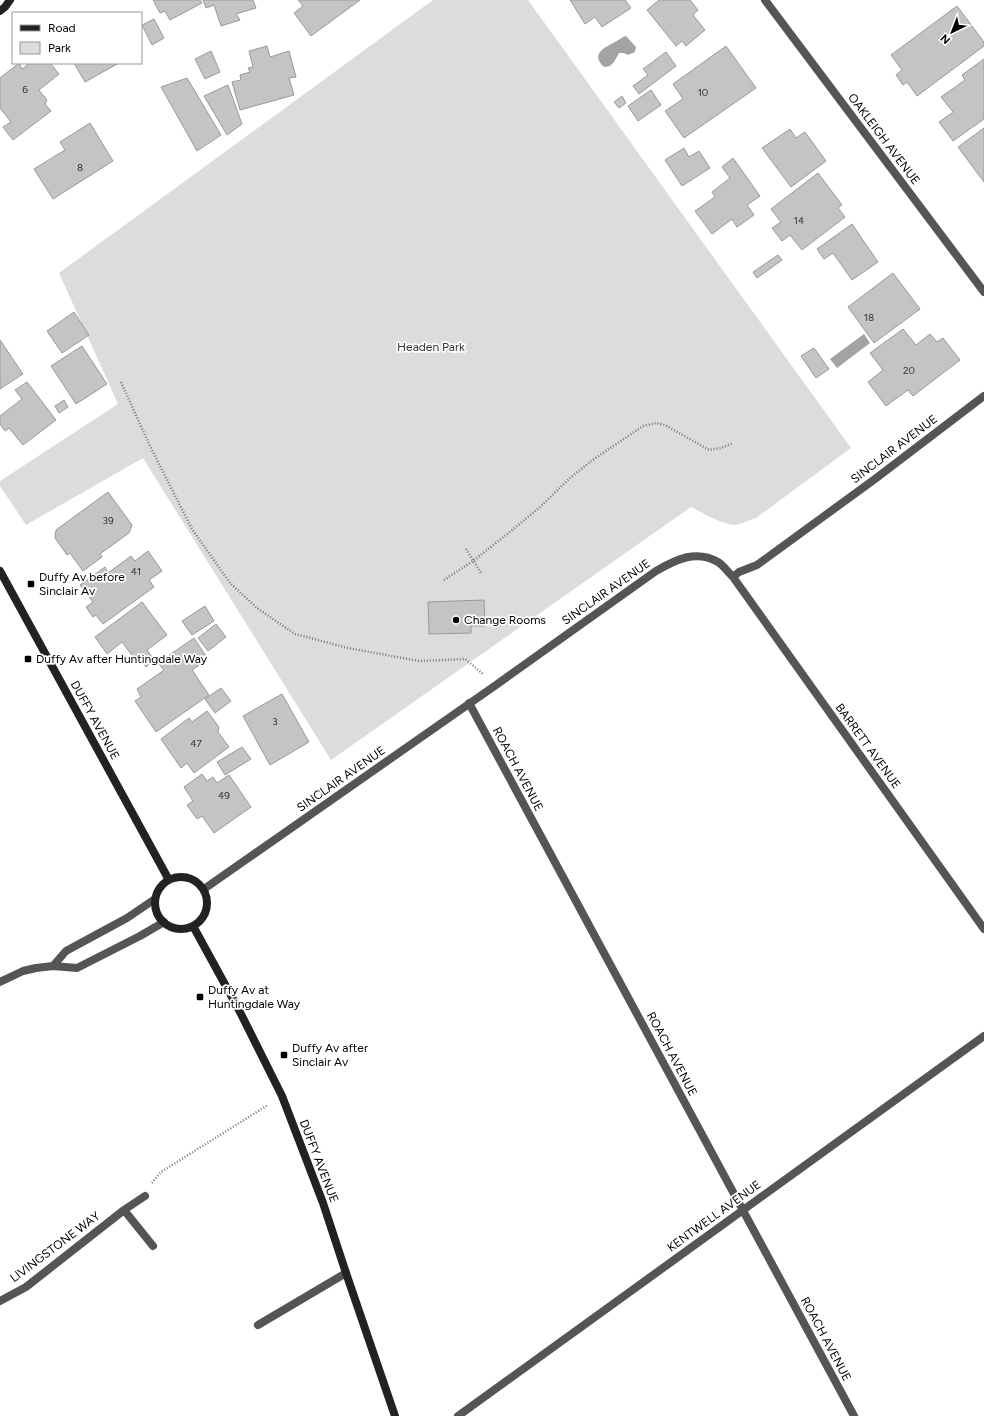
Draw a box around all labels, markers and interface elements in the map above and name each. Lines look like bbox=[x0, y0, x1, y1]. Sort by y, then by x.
legend bbox=[12, 12, 142, 64]
north arrow bbox=[932, 12, 972, 52]
text: Road bbox=[48, 21, 76, 35]
text: N bbox=[938, 31, 953, 47]
text: Park bbox=[48, 41, 71, 55]
house number: 6 bbox=[22, 83, 28, 96]
house number: 10 bbox=[698, 86, 708, 99]
street label: OAKLEIGH AVENUE bbox=[845, 91, 923, 187]
house number: 8 bbox=[77, 161, 83, 174]
house number: 14 bbox=[794, 214, 804, 227]
house number: 18 bbox=[864, 311, 874, 324]
park label: Headen Park bbox=[397, 340, 465, 354]
house number: 20 bbox=[903, 364, 915, 377]
street label: SINCLAIR AVENUE bbox=[848, 412, 940, 486]
house number: 39 bbox=[102, 514, 114, 527]
street label: SINCLAIR AVENUE bbox=[559, 556, 653, 628]
house number: 41 bbox=[131, 565, 141, 578]
place label: Duffy Av before Sinclair Av bbox=[39, 570, 125, 598]
marker: Duffy Av before Sinclair Av bbox=[26, 579, 36, 589]
place label: Change Rooms bbox=[464, 613, 546, 627]
marker: Change Rooms bbox=[451, 615, 461, 625]
place label: Duffy Av after Huntingdale Way bbox=[36, 652, 208, 666]
marker: Duffy Av after Huntingdale Way bbox=[23, 654, 33, 664]
street label: DUFFY AVENUE bbox=[68, 678, 122, 762]
street label: BARRETT AVENUE bbox=[832, 701, 904, 791]
house number: 3 bbox=[272, 715, 278, 728]
street label: ROACH AVENUE bbox=[490, 725, 546, 813]
house number: 47 bbox=[190, 737, 202, 750]
street label: SINCLAIR AVENUE bbox=[294, 743, 388, 815]
house number: 49 bbox=[218, 789, 230, 802]
place label: Duffy Av at Huntingdale Way bbox=[208, 983, 301, 1011]
marker: Duffy Av at Huntingdale Way bbox=[195, 992, 205, 1002]
street label: ROACH AVENUE bbox=[644, 1010, 700, 1098]
place label: Duffy Av after Sinclair Av bbox=[292, 1041, 368, 1069]
marker: Duffy Av after Sinclair Av bbox=[279, 1050, 289, 1060]
street label: DUFFY AVENUE bbox=[297, 1117, 341, 1205]
street label: KENTWELL AVENUE bbox=[664, 1177, 764, 1255]
street label: LIVINGSTONE WAY bbox=[7, 1208, 103, 1285]
street label: ROACH AVENUE bbox=[798, 1295, 854, 1383]

